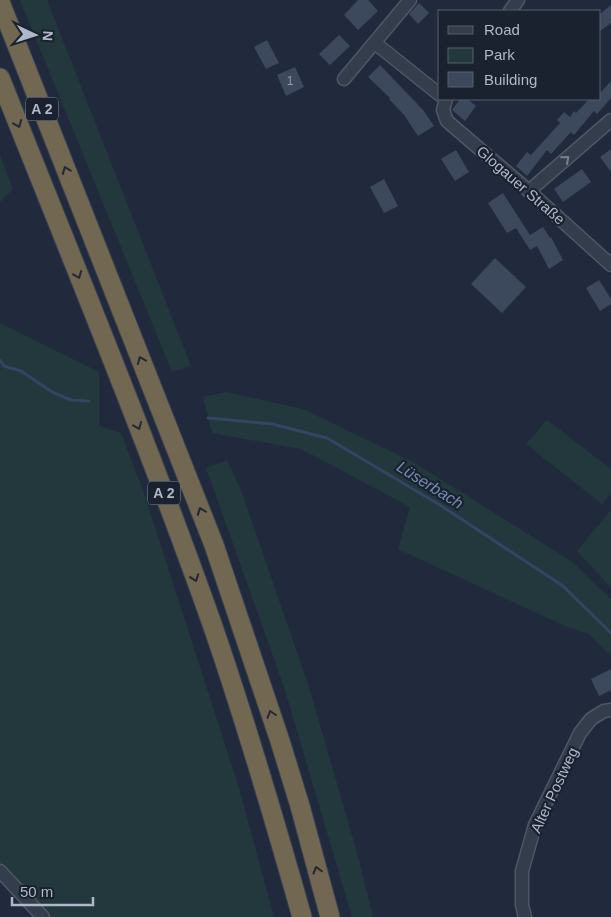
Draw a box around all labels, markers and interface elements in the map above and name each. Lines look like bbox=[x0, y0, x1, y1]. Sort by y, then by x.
north arrow bbox=[10, 10, 60, 60]
legend bbox=[438, 10, 601, 100]
text: Road bbox=[484, 21, 520, 38]
text: N bbox=[40, 30, 56, 42]
text: Park bbox=[484, 46, 515, 63]
text: Building bbox=[484, 71, 537, 88]
house number: 1 bbox=[287, 74, 294, 88]
road number: A 2 bbox=[26, 98, 58, 120]
one-way arrow bbox=[12, 119, 22, 127]
street label: Glogauer Straße bbox=[474, 142, 568, 228]
one-way arrow bbox=[560, 156, 569, 165]
one-way arrow bbox=[62, 166, 72, 175]
one-way arrow bbox=[72, 270, 82, 279]
one-way arrow bbox=[137, 356, 147, 365]
one-way arrow bbox=[131, 421, 142, 430]
water label: Lüserbach bbox=[394, 458, 466, 512]
road number: A 2 bbox=[148, 482, 180, 504]
one-way arrow bbox=[197, 507, 207, 516]
one-way arrow bbox=[189, 573, 199, 581]
one-way arrow bbox=[267, 710, 277, 719]
street label: Alter Postweg bbox=[527, 744, 581, 836]
one-way arrow bbox=[313, 866, 323, 875]
scale bar bbox=[12, 874, 94, 906]
text: 50 m bbox=[20, 883, 53, 900]

